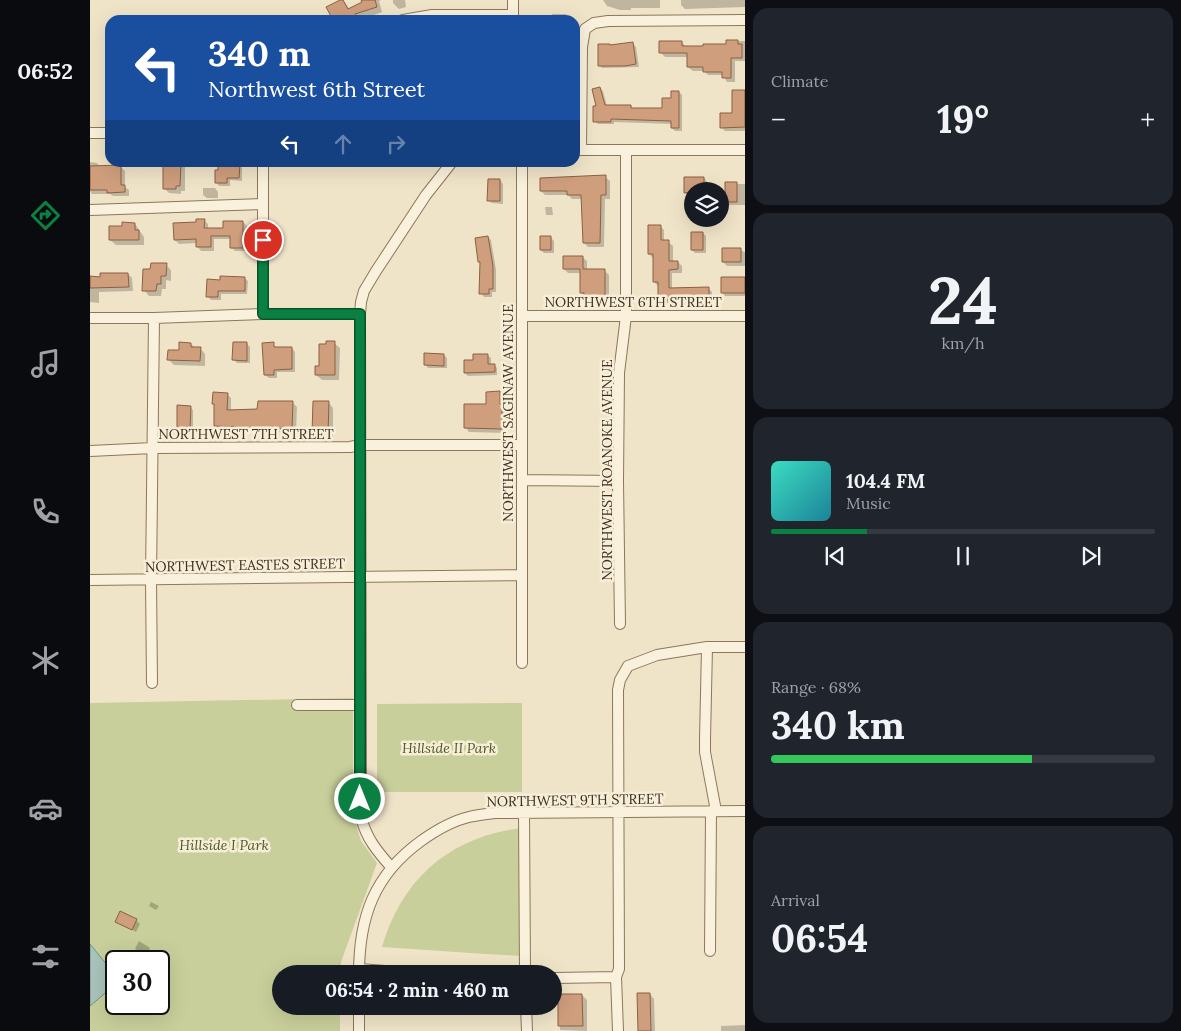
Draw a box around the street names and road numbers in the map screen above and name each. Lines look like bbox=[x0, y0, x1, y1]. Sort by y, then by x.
street label: NORTHWEST 6TH STREET bbox=[544, 293, 722, 311]
street label: NORTHWEST SAGINAW AVENUE bbox=[499, 304, 517, 522]
street label: NORTHWEST ROANOKE AVENUE bbox=[598, 359, 616, 581]
street label: NORTHWEST 7TH STREET bbox=[158, 425, 334, 443]
street label: NORTHWEST EASTES STREET bbox=[145, 554, 345, 576]
street label: NORTHWEST 9TH STREET bbox=[486, 789, 664, 811]

